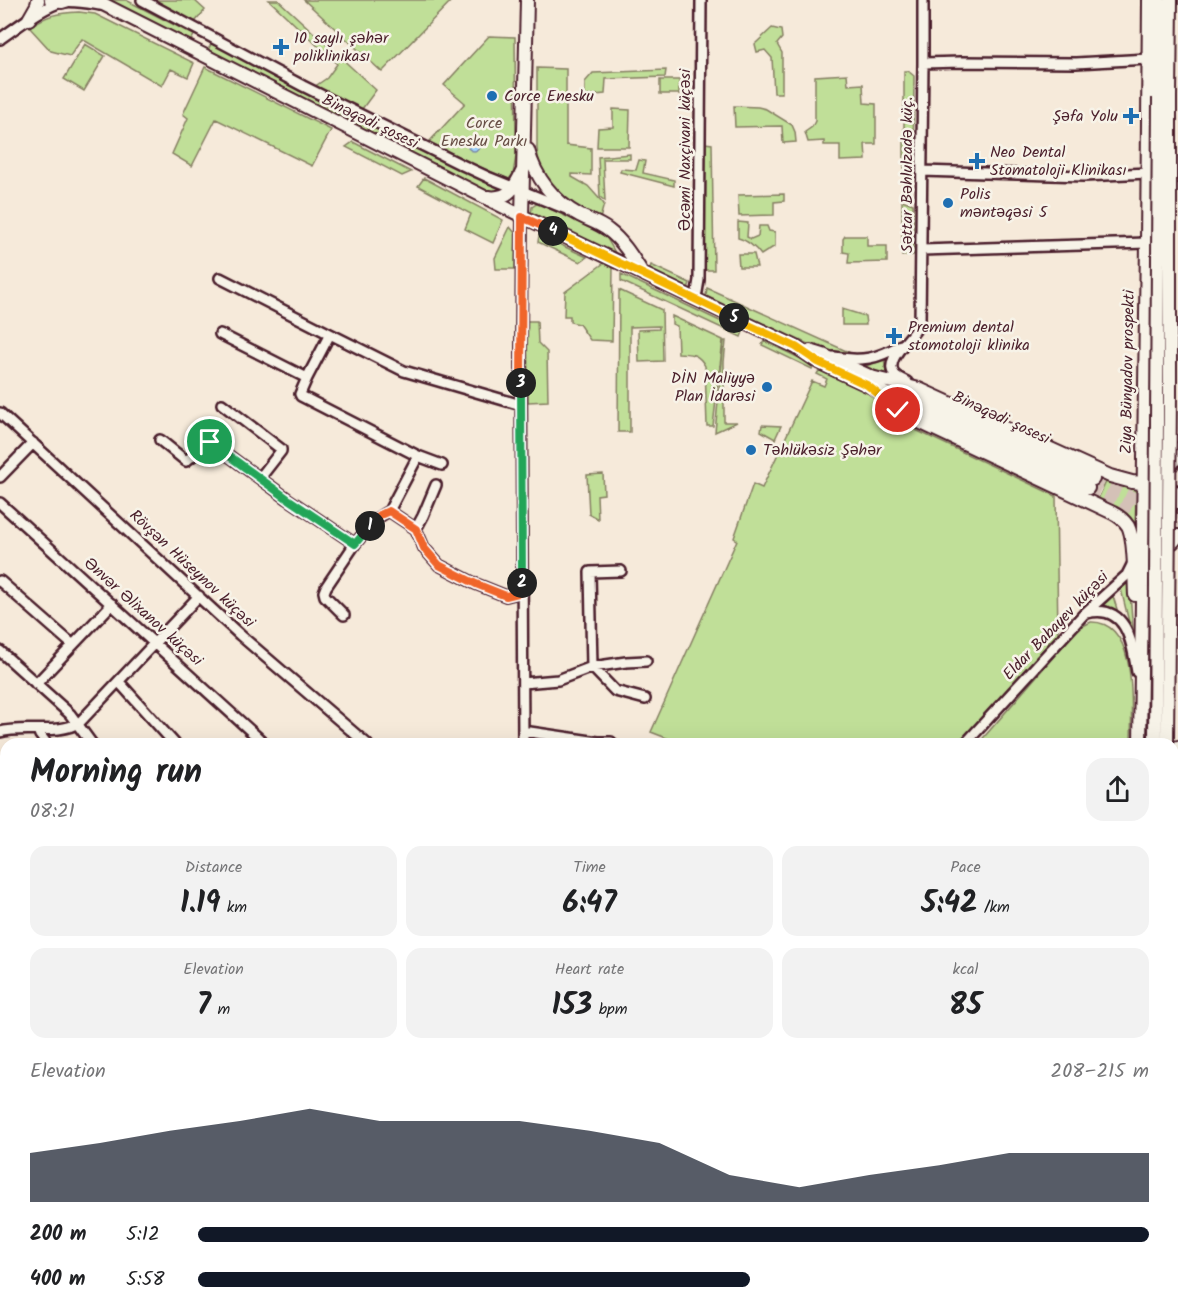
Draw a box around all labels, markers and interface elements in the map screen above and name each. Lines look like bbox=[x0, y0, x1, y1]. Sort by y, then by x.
place label: 10 saylı şəhər poliklinikası bbox=[293, 26, 390, 69]
marker: 10 saylı şəhər poliklinikası bbox=[272, 38, 290, 56]
street label: Əcəmi Naxçivani küçəsi bbox=[673, 68, 698, 231]
place label: Corce Enesku bbox=[504, 84, 594, 109]
street label: Binəqədi şosesi bbox=[317, 88, 424, 157]
marker: Corce Enesku bbox=[485, 89, 499, 103]
street label: Səttar Bəhlulzadə küç. bbox=[895, 97, 920, 253]
place label: Şəfa Yolu bbox=[1052, 104, 1118, 129]
marker: Şəfa Yolu bbox=[1122, 107, 1140, 125]
park label: Corce Enesku Parkı bbox=[441, 111, 527, 154]
place label: Neo Dental Stomatoloji Klinikası bbox=[990, 140, 1127, 183]
marker: Neo Dental Stomatoloji Klinikası bbox=[968, 152, 986, 170]
place label: Polis məntəqəsi 5 bbox=[960, 182, 1049, 225]
marker: Polis məntəqəsi 5 bbox=[941, 196, 955, 210]
pin: 4 bbox=[538, 216, 568, 246]
text: 4 bbox=[549, 218, 557, 243]
street label: Ziya Bünyadov prospekti bbox=[1114, 288, 1142, 454]
pin: 5 bbox=[719, 303, 749, 333]
text: 5 bbox=[730, 305, 738, 330]
place label: Premium dental stomotoloji klinika bbox=[908, 315, 1030, 358]
marker: Premium dental stomotoloji klinika bbox=[885, 327, 903, 345]
place label: DİN Maliyyə Plan İdarəsi bbox=[671, 366, 756, 409]
pin: 3 bbox=[506, 368, 536, 398]
text: 3 bbox=[517, 370, 525, 395]
marker: DİN Maliyyə Plan İdarəsi bbox=[760, 380, 774, 394]
pin bbox=[872, 384, 923, 435]
street label: Binəqədi şosesi bbox=[948, 385, 1055, 452]
icon: check bbox=[881, 393, 914, 426]
pin bbox=[184, 416, 235, 467]
icon: arrive bbox=[193, 425, 226, 458]
place label: Təhlükəsiz Şəhər bbox=[763, 438, 883, 463]
marker: Təhlükəsiz Şəhər bbox=[744, 443, 758, 457]
street label: Rövşən Hüseynov küçəsi bbox=[123, 504, 262, 635]
pin: 1 bbox=[355, 511, 385, 541]
text: 1 bbox=[368, 513, 372, 538]
street label: Ənvər Əlixanov küçəsi bbox=[78, 552, 209, 673]
street label: Eldar Babayev küçəsi bbox=[997, 565, 1116, 686]
pin: 2 bbox=[507, 568, 537, 598]
text: 2 bbox=[517, 570, 527, 595]
text: Morning run bbox=[30, 747, 202, 800]
button: share bbox=[1086, 758, 1149, 821]
text: 08:21 bbox=[30, 796, 75, 828]
text: Distance bbox=[185, 855, 242, 880]
text: Time bbox=[573, 855, 606, 880]
text: Pace bbox=[950, 855, 981, 880]
text: 1.19 bbox=[180, 880, 220, 928]
text: 6:47 bbox=[562, 880, 617, 928]
text: 5:42 bbox=[921, 880, 978, 928]
text: km bbox=[220, 895, 247, 920]
text: /km bbox=[978, 895, 1010, 920]
text: Elevation bbox=[183, 957, 244, 982]
text: Heart rate bbox=[555, 957, 624, 982]
text: kcal bbox=[952, 957, 979, 982]
text: 7 bbox=[197, 982, 211, 1030]
text: 153 bbox=[552, 982, 592, 1030]
text: 85 bbox=[949, 982, 982, 1030]
text: m bbox=[211, 997, 230, 1022]
text: bpm bbox=[592, 997, 627, 1022]
text: Elevation bbox=[30, 1056, 106, 1088]
text: 208–215 m bbox=[1051, 1056, 1149, 1088]
text: 200 m bbox=[30, 1219, 86, 1251]
text: 5:12 bbox=[126, 1219, 160, 1251]
text: 400 m bbox=[30, 1264, 86, 1296]
text: 5:58 bbox=[126, 1264, 164, 1296]

